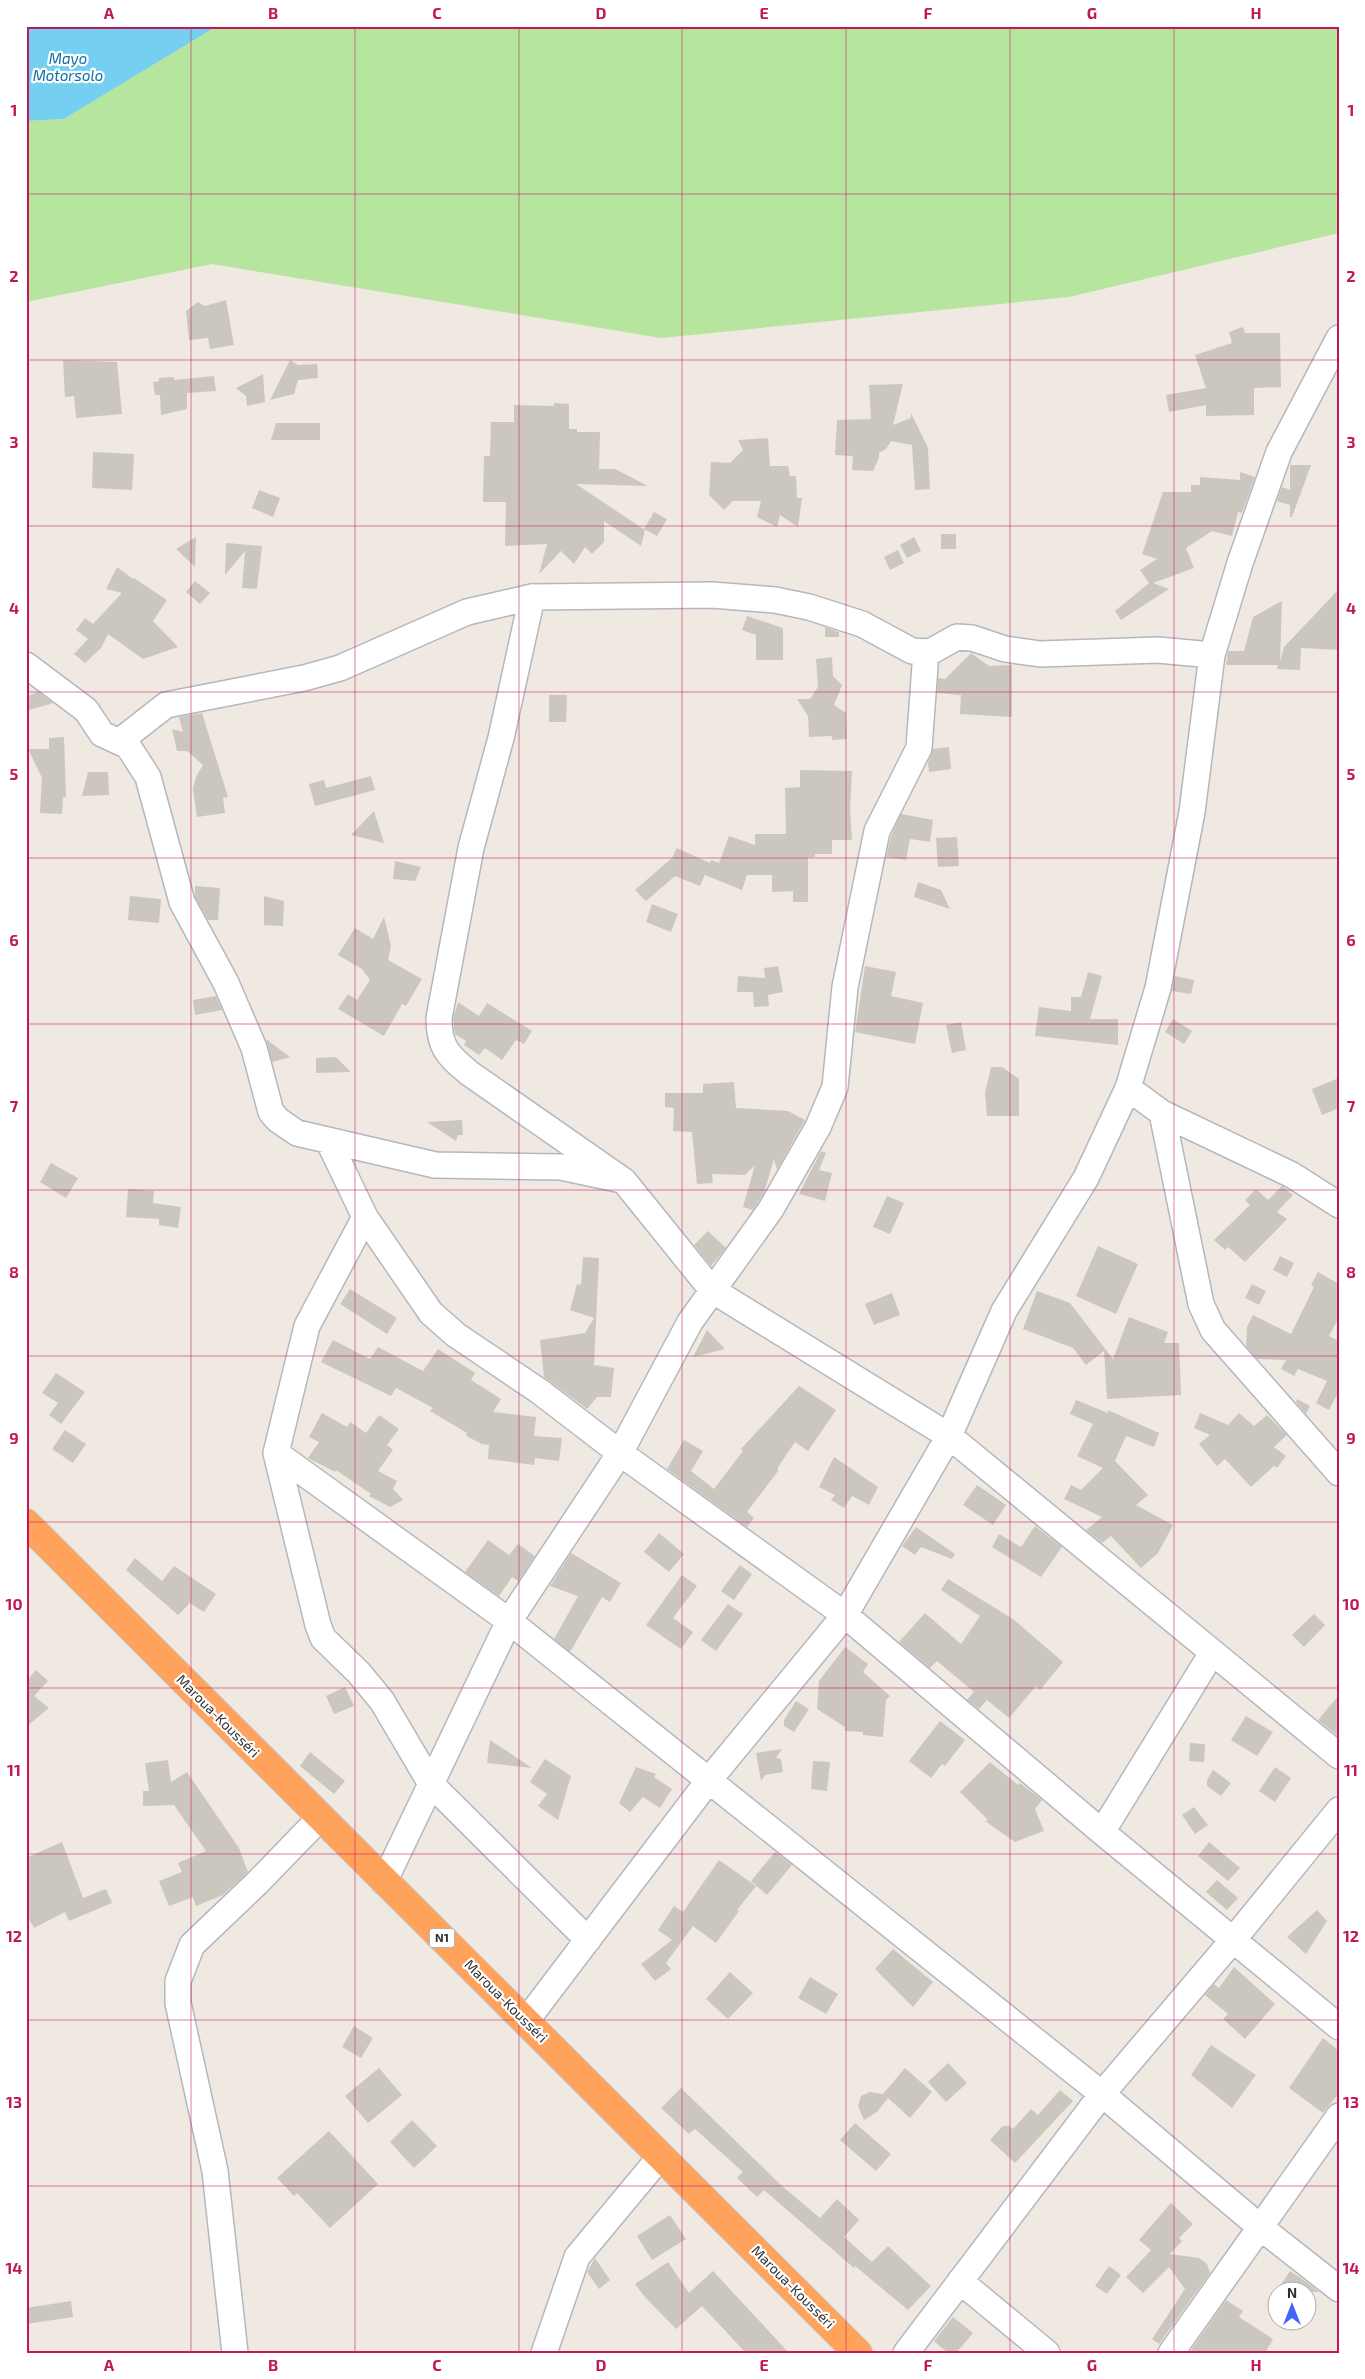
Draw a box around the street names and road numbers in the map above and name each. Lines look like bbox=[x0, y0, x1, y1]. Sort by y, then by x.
street label: Maroua-Kousséri bbox=[173, 1671, 263, 1761]
road number: N1 bbox=[430, 1929, 454, 1948]
street label: Maroua-Kousséri bbox=[461, 1956, 551, 2046]
street label: Maroua-Kousséri bbox=[748, 2242, 838, 2332]

